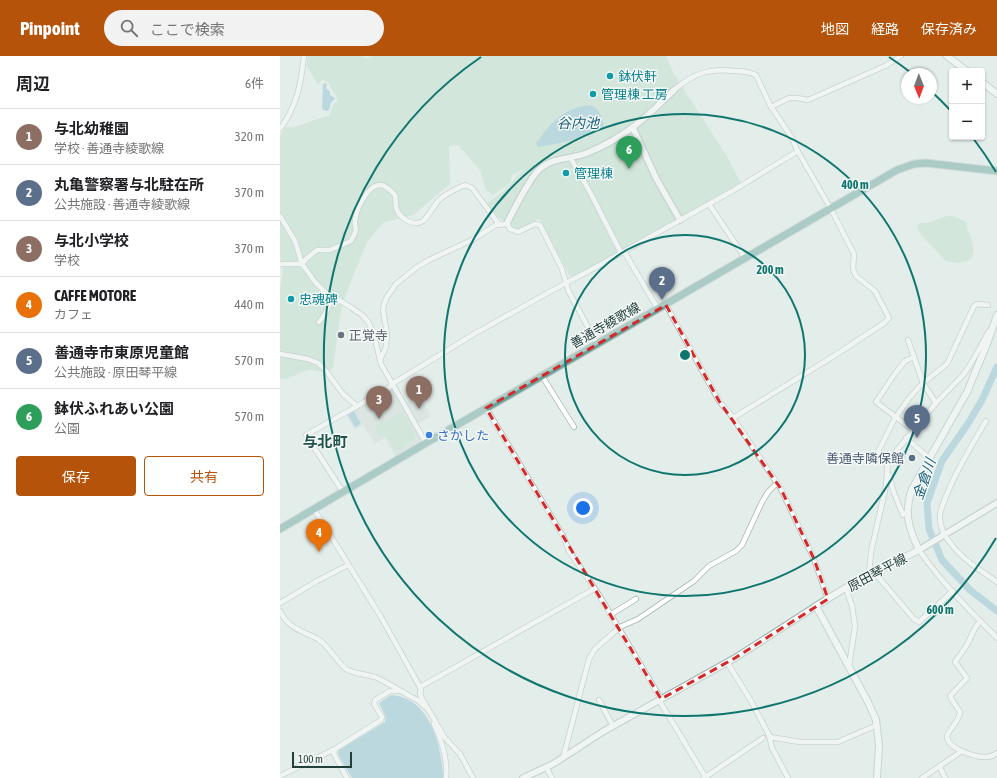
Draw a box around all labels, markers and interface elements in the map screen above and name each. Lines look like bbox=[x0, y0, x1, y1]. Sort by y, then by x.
search box bbox=[104, 10, 384, 46]
text: Pinpoint bbox=[20, 17, 80, 39]
icon: search bbox=[118, 17, 140, 39]
text: ここで検索 bbox=[150, 21, 225, 38]
text: 地図 bbox=[821, 21, 849, 37]
text: 経路 bbox=[871, 21, 899, 37]
text: 保存済み bbox=[921, 21, 977, 37]
north arrow bbox=[901, 68, 937, 104]
map controls bbox=[949, 68, 985, 140]
button: + bbox=[949, 68, 985, 104]
place label: 鉢伏軒 bbox=[618, 69, 657, 84]
marker: 鉢伏軒 bbox=[605, 71, 615, 81]
text: 周辺 bbox=[16, 74, 50, 94]
text: 6件 bbox=[245, 76, 264, 91]
place label: 管理棟 工房 bbox=[601, 87, 668, 102]
marker: 管理棟 工房 bbox=[588, 89, 598, 99]
button: − bbox=[949, 104, 985, 140]
water label: 谷内池 bbox=[557, 115, 601, 131]
text: 与北幼稚園 bbox=[54, 120, 129, 137]
text: 1 bbox=[26, 129, 32, 144]
text: 320 m bbox=[235, 129, 264, 144]
pin: 6 bbox=[616, 136, 642, 169]
text: 学校 · 善通寺綾歌線 bbox=[54, 141, 164, 156]
place label: 管理棟 bbox=[574, 166, 613, 181]
marker: 管理棟 bbox=[561, 168, 571, 178]
text: 丸亀警察署与北駐在所 bbox=[54, 176, 204, 193]
text: 400 m bbox=[840, 178, 869, 192]
text: 2 bbox=[26, 185, 32, 200]
text: 370 m bbox=[235, 185, 264, 200]
text: 公共施設 · 善通寺綾歌線 bbox=[54, 197, 190, 212]
text: 与北小学校 bbox=[54, 232, 129, 249]
text: 3 bbox=[26, 241, 32, 256]
text: 370 m bbox=[235, 241, 264, 256]
text: 学校 bbox=[54, 253, 80, 268]
text: 200 m bbox=[756, 263, 784, 277]
pin: 2 bbox=[649, 267, 675, 300]
text: CAFFE MOTORE bbox=[54, 287, 136, 304]
place label: 忠魂碑 bbox=[299, 292, 338, 307]
marker: 忠魂碑 bbox=[286, 294, 296, 304]
text: 4 bbox=[26, 297, 32, 312]
text: 440 m bbox=[235, 297, 264, 312]
street label: 善通寺綾歌線 bbox=[568, 299, 643, 351]
text: カフェ bbox=[54, 307, 93, 322]
place label: 正覚寺 bbox=[349, 328, 388, 343]
marker: 正覚寺 bbox=[336, 330, 346, 340]
text: 善通寺市東原児童館 bbox=[54, 344, 189, 361]
centre of rings bbox=[678, 348, 692, 362]
text: 5 bbox=[26, 353, 32, 368]
text: 570 m bbox=[235, 353, 264, 368]
text: 公共施設 · 原田琴平線 bbox=[54, 365, 177, 380]
pin: 1 bbox=[406, 376, 432, 409]
pin: 3 bbox=[366, 386, 392, 419]
text: 鉢伏ふれあい公園 bbox=[54, 400, 174, 417]
pin: 5 bbox=[904, 405, 930, 438]
text: 6 bbox=[26, 409, 32, 424]
text: 570 m bbox=[235, 409, 264, 424]
text: 公園 bbox=[54, 421, 80, 436]
place label: さかした bbox=[437, 428, 489, 443]
marker: さかした bbox=[424, 430, 434, 440]
district label: 与北町 bbox=[302, 433, 348, 450]
place label: 善通寺隣保館 bbox=[826, 451, 904, 466]
marker: 善通寺隣保館 bbox=[907, 453, 917, 463]
water label: 金倉川 bbox=[910, 455, 939, 501]
button: 保存 bbox=[16, 456, 136, 496]
button: 共有 bbox=[144, 456, 264, 496]
your location bbox=[573, 498, 593, 518]
pin: 4 bbox=[306, 519, 332, 552]
street label: 原田琴平線 bbox=[845, 551, 909, 594]
text: 600 m bbox=[926, 603, 954, 617]
scale bar bbox=[292, 750, 352, 769]
text: 100 m bbox=[298, 753, 323, 765]

